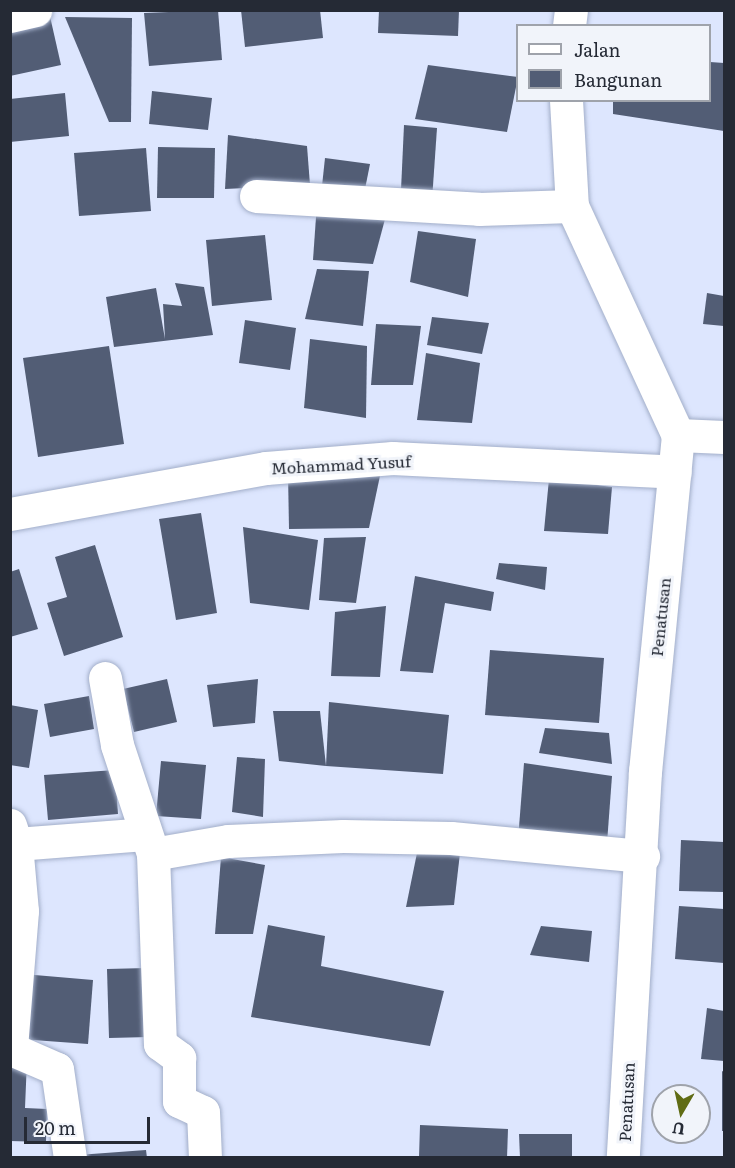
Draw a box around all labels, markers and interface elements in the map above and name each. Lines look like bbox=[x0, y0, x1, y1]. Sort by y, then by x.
legend bbox=[516, 24, 711, 102]
text: Jalan bbox=[574, 36, 620, 63]
text: Bangunan bbox=[574, 66, 662, 93]
street label: Mohammad Yusuf bbox=[271, 451, 411, 477]
street label: Penatusan bbox=[646, 577, 674, 657]
street label: Penatusan bbox=[614, 1062, 638, 1142]
north arrow bbox=[651, 1084, 711, 1144]
scale bar bbox=[27, 1105, 153, 1143]
text: 20 m bbox=[35, 1114, 76, 1141]
text: U bbox=[670, 1117, 687, 1143]

